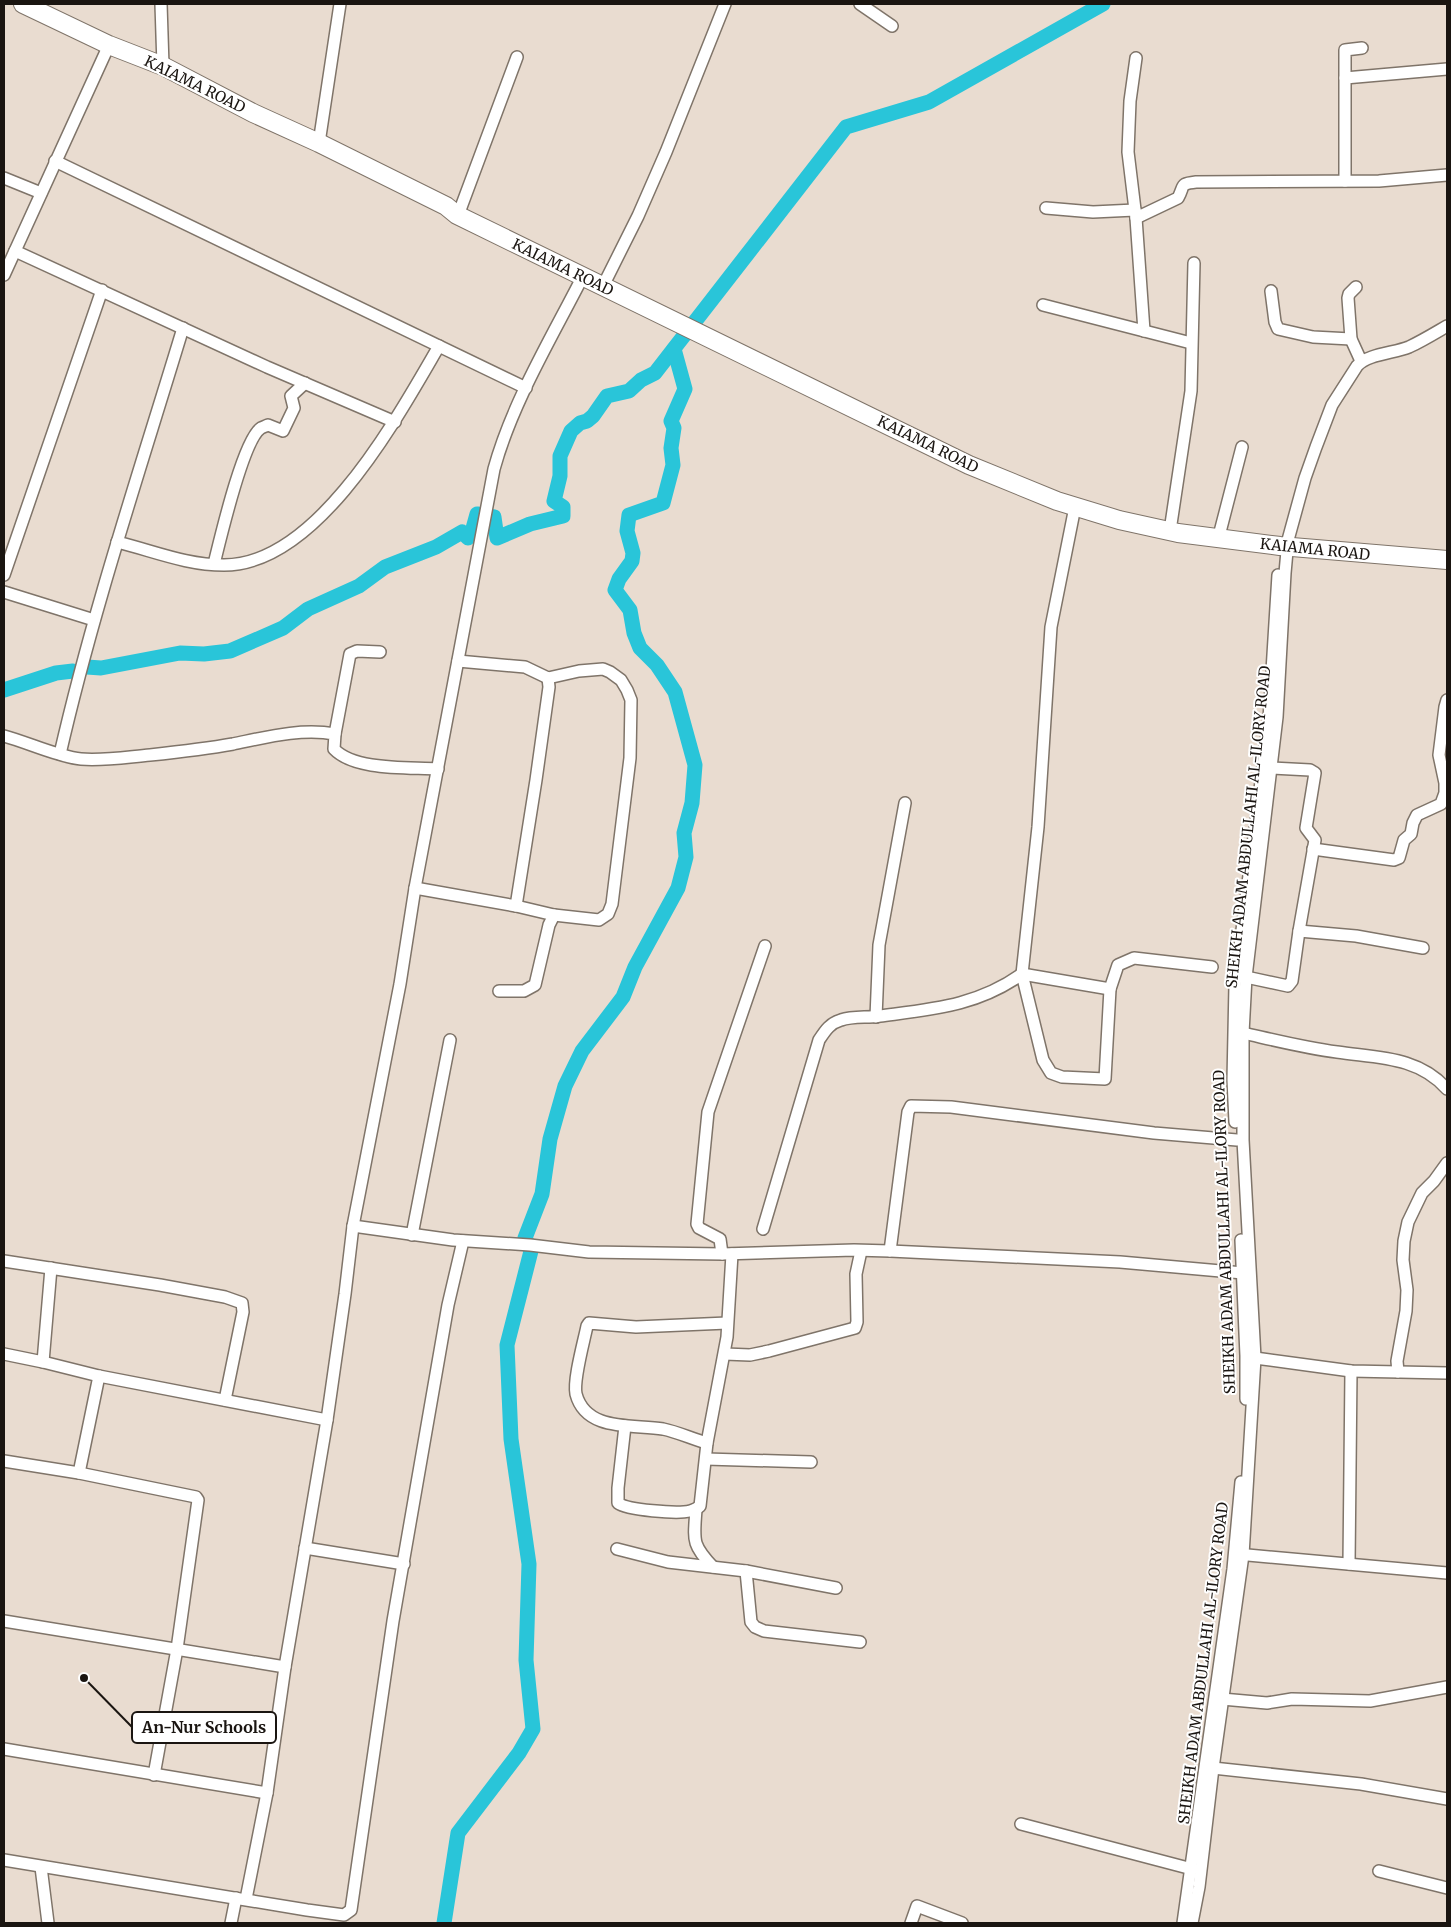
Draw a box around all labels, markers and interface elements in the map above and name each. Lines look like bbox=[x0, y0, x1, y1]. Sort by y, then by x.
street label: KAIAMA ROAD bbox=[141, 51, 249, 117]
street label: KAIAMA ROAD bbox=[509, 234, 617, 300]
street label: KAIAMA ROAD bbox=[874, 411, 982, 477]
street label: KAIAMA ROAD bbox=[1259, 534, 1371, 564]
street label: SHEIKH ADAM ABDULLAHI AL-ILORY ROAD bbox=[1222, 665, 1274, 989]
street label: SHEIKH ADAM ABDULLAHI AL-ILORY ROAD bbox=[1209, 1070, 1239, 1394]
street label: SHEIKH ADAM ABDULLAHI AL-ILORY ROAD bbox=[1174, 1501, 1232, 1825]
callout: An-Nur Schools bbox=[132, 1712, 276, 1743]
text: An-Nur Schools bbox=[141, 1717, 266, 1737]

